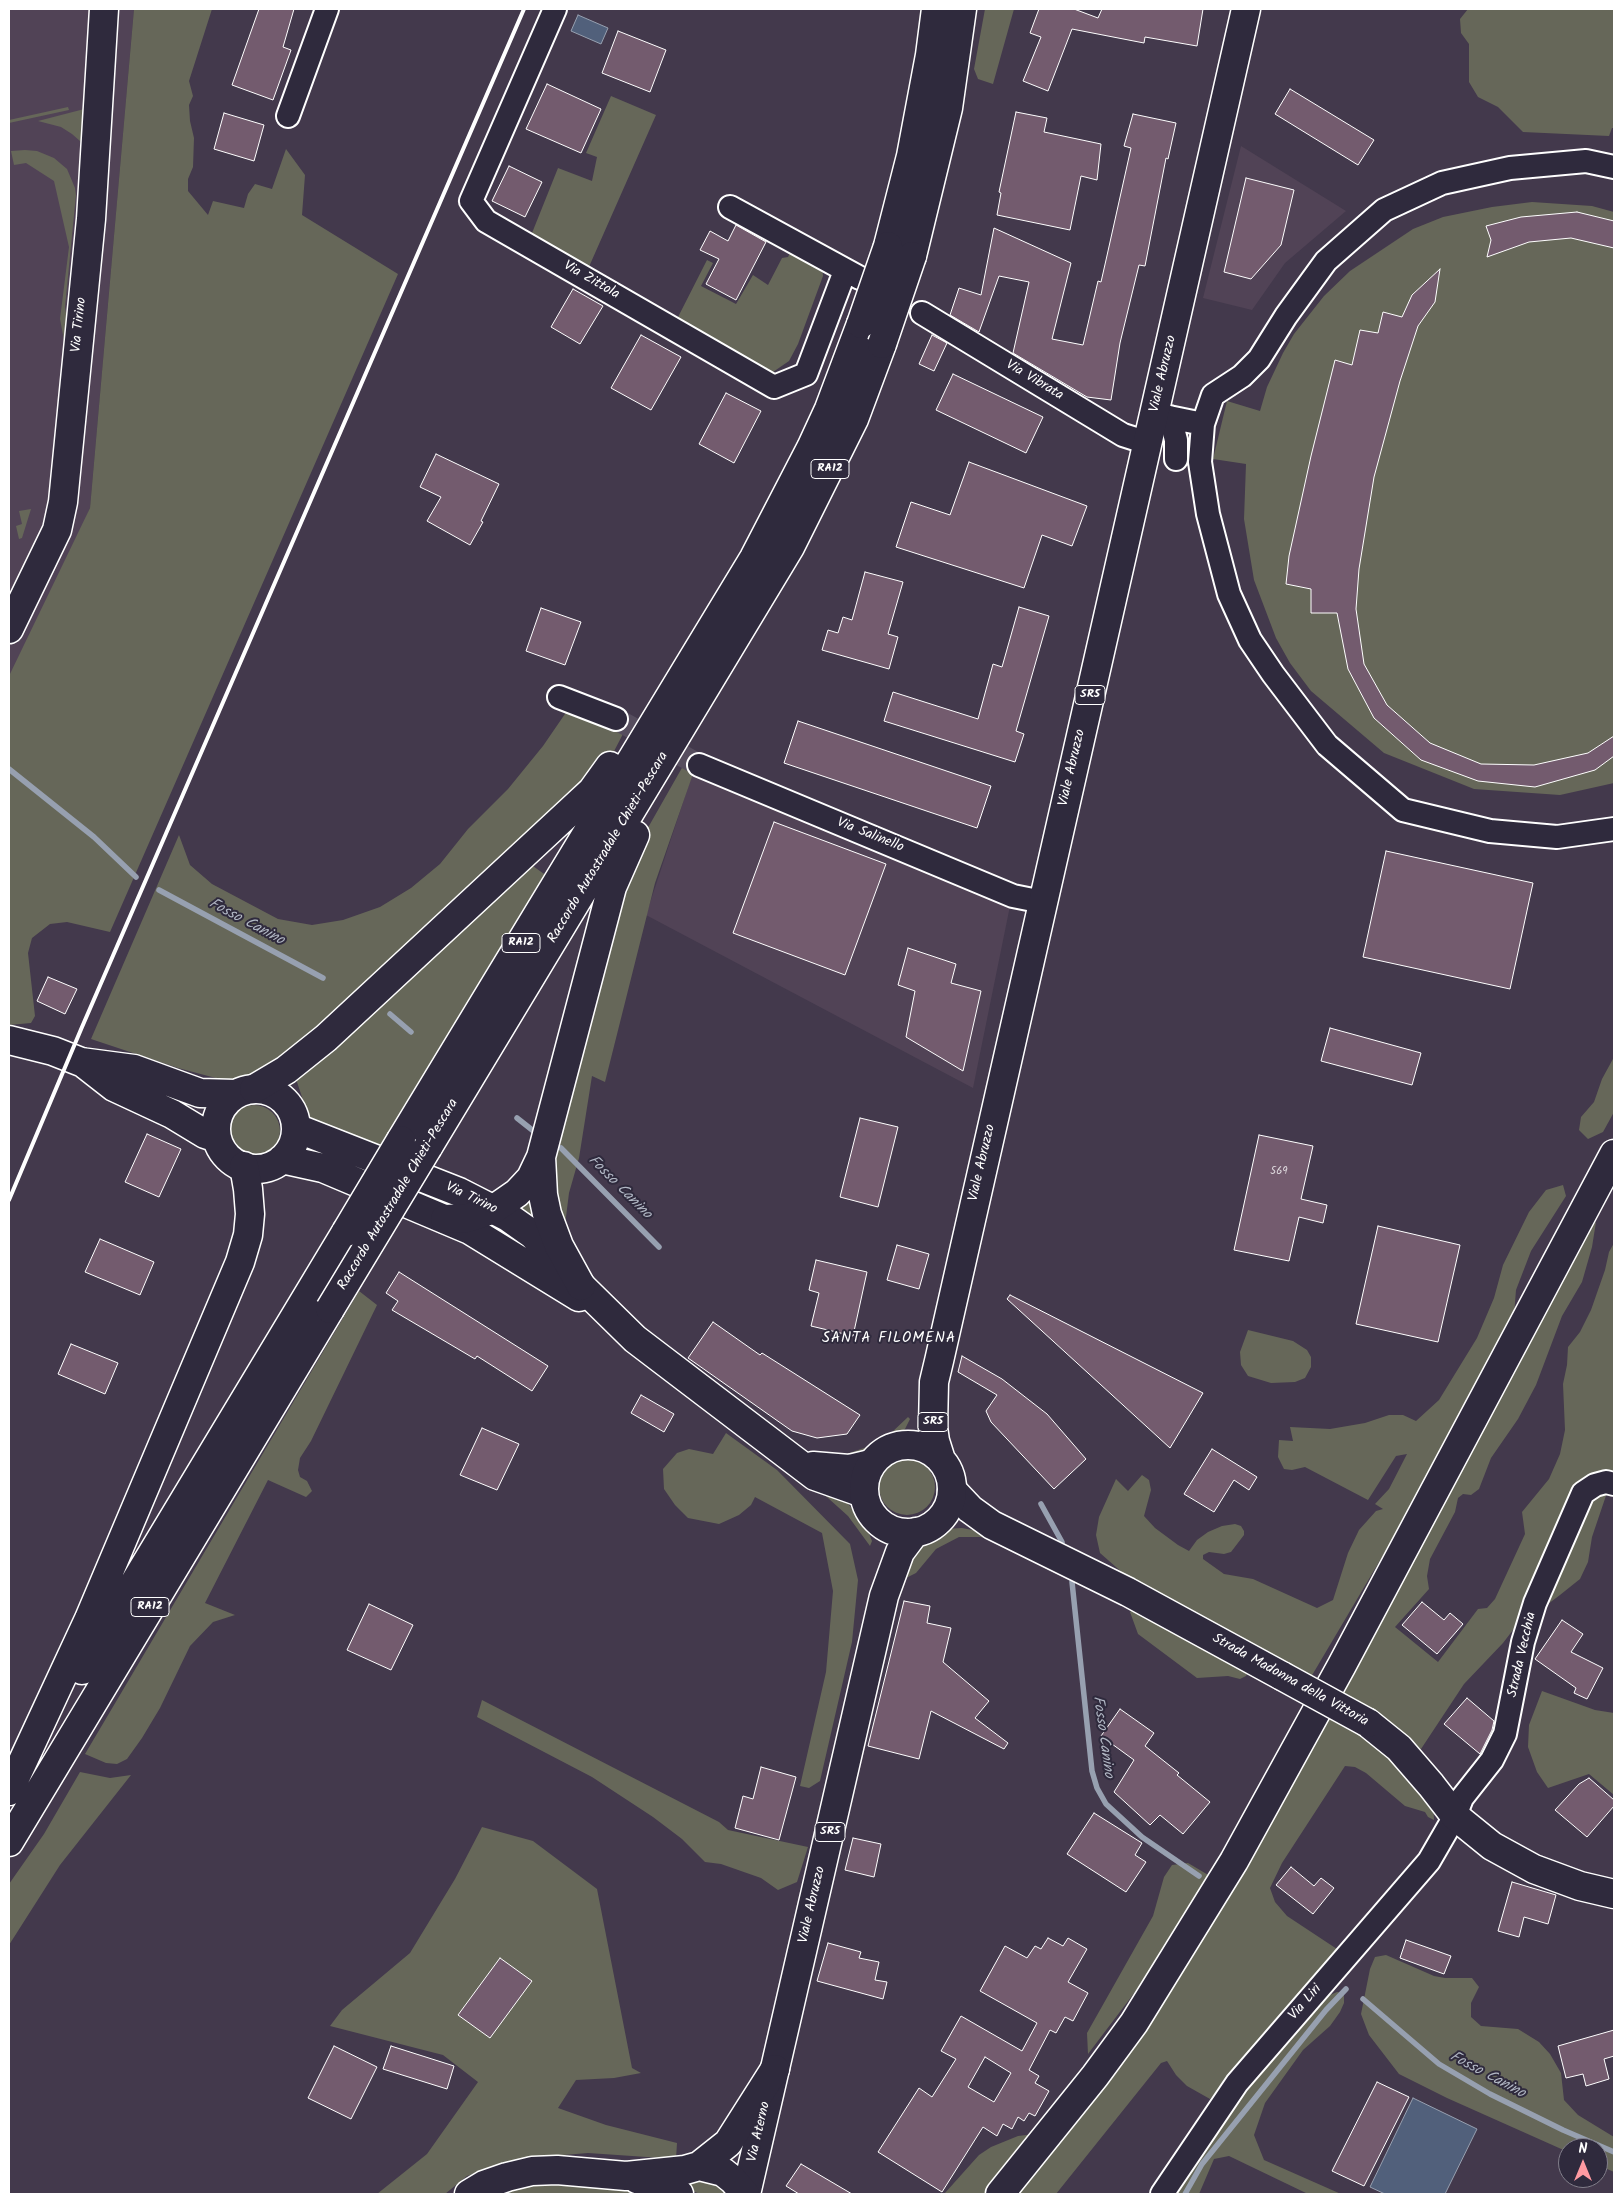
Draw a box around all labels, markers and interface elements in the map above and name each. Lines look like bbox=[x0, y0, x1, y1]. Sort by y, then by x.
street label: Via Zittola bbox=[560, 258, 622, 304]
street label: Via Tirino bbox=[69, 296, 91, 354]
street label: Viale Abruzzo bbox=[1147, 334, 1181, 414]
street label: Via Vibrata bbox=[1002, 357, 1066, 405]
road number: RA12 bbox=[811, 459, 849, 478]
road number: SR5 bbox=[1075, 686, 1105, 704]
street label: Viale Abruzzo bbox=[1056, 728, 1090, 808]
street label: Raccordo Autostradale Chieti-Pescara bbox=[545, 749, 673, 947]
street label: Via Salinello bbox=[834, 815, 906, 857]
water label: Fosso Canino bbox=[205, 896, 287, 950]
road number: RA12 bbox=[502, 934, 540, 952]
street label: Raccordo Autostradale Chieti-Pescara bbox=[335, 1096, 463, 1294]
street label: Viale Abruzzo bbox=[966, 1123, 1000, 1203]
water label: Fosso Canino bbox=[583, 1152, 655, 1224]
house number: 569 bbox=[1270, 1165, 1288, 1179]
street label: Via Tirino bbox=[442, 1179, 500, 1219]
district label: SANTA FILOMENA bbox=[820, 1330, 958, 1348]
road number: SR5 bbox=[918, 1412, 948, 1431]
road number: RA12 bbox=[131, 1598, 169, 1616]
street label: Strada Vecchia bbox=[1505, 1611, 1541, 1699]
street label: Strada Madonna della Vittoria bbox=[1209, 1631, 1371, 1731]
water label: Fosso Canino bbox=[1087, 1695, 1117, 1779]
road number: SR5 bbox=[815, 1822, 845, 1841]
street label: Viale Abruzzo bbox=[796, 1865, 830, 1945]
street label: Via Liri bbox=[1286, 1982, 1326, 2024]
water label: Fosso Canino bbox=[1446, 2049, 1528, 2103]
street label: Via Aterno bbox=[745, 2100, 775, 2164]
north arrow bbox=[1558, 2138, 1608, 2188]
text: N bbox=[1579, 2138, 1587, 2160]

